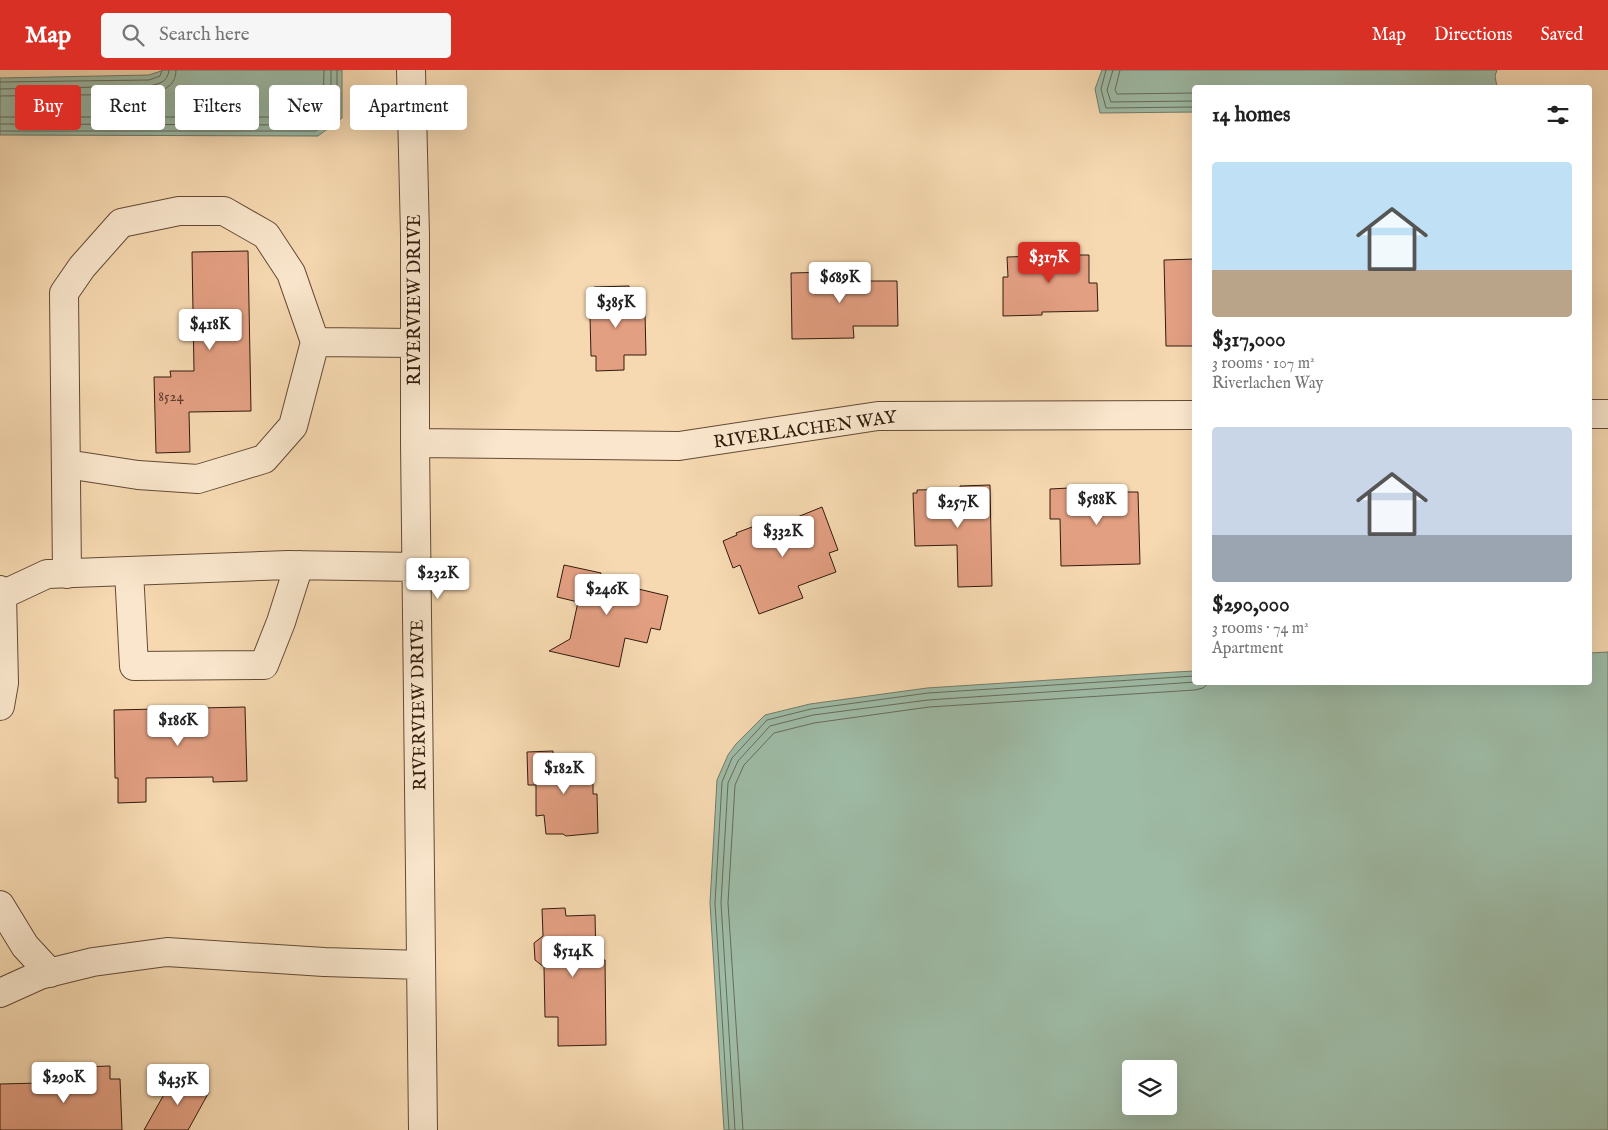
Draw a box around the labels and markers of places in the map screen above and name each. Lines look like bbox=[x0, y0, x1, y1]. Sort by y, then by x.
pin: $317K bbox=[1014, 242, 1084, 284]
pin: $689K bbox=[805, 262, 875, 304]
pin: $385K bbox=[581, 286, 651, 329]
pin: $418K bbox=[175, 308, 245, 351]
pin: $588K bbox=[1062, 484, 1132, 526]
pin: $257K bbox=[923, 486, 993, 529]
pin: $332K bbox=[748, 516, 818, 558]
pin: $232K bbox=[403, 558, 473, 600]
pin: $246K bbox=[572, 574, 642, 616]
pin: $186K bbox=[143, 704, 213, 747]
pin: $182K bbox=[529, 752, 599, 795]
pin: $514K bbox=[538, 936, 608, 978]
pin: $290K bbox=[29, 1062, 99, 1104]
pin: $435K bbox=[143, 1064, 213, 1106]

